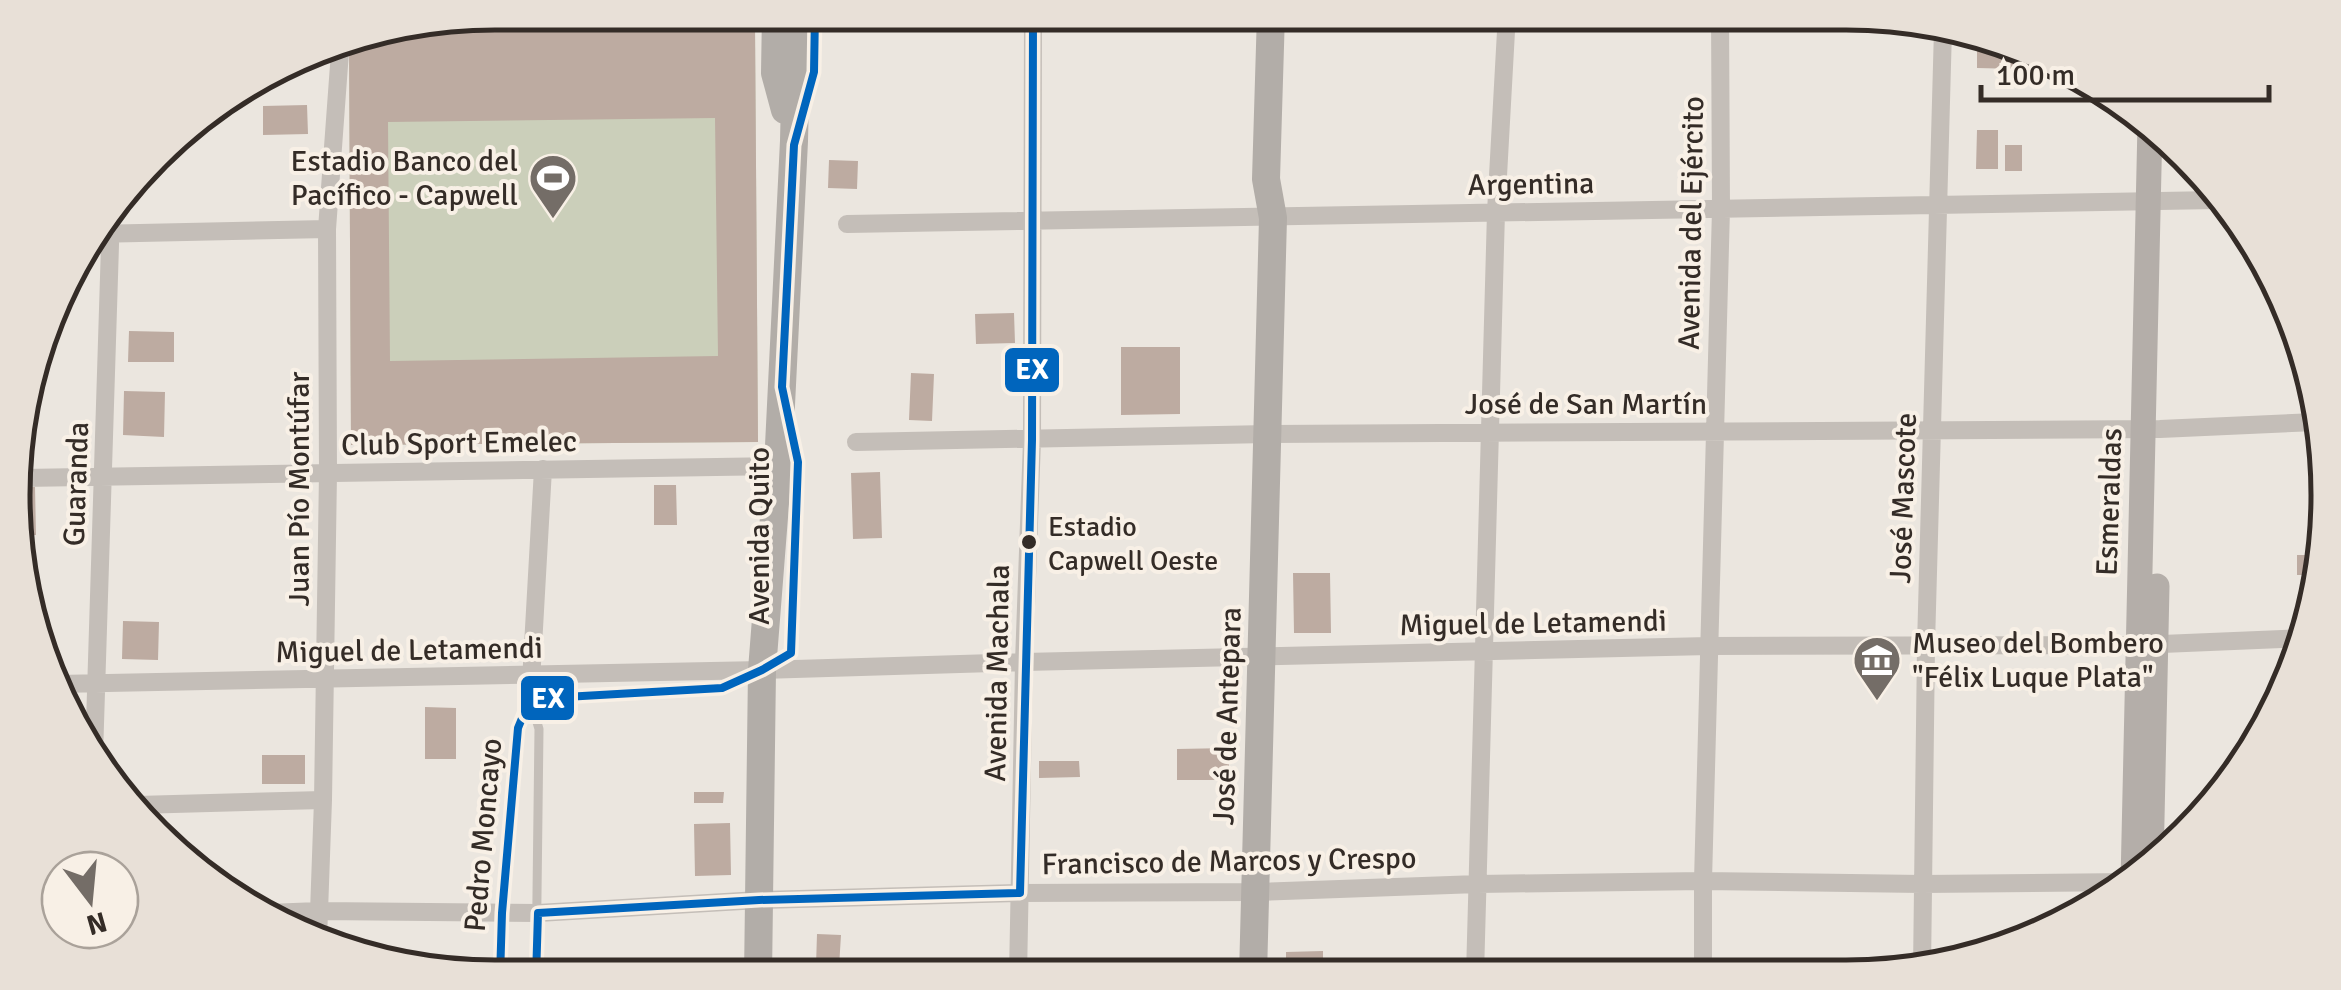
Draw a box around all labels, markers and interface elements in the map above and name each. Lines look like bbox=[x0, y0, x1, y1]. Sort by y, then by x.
scale bar bbox=[1981, 40, 2268, 102]
text: 100 m bbox=[1996, 57, 2075, 94]
street label: Avenida del Ejército bbox=[1671, 96, 1712, 350]
place label: Estadio Banco del Pacífico - Capwell bbox=[291, 143, 518, 214]
sports icon: Estadio Banco del Pacífico - Capwell bbox=[527, 152, 579, 220]
street label: Argentina bbox=[1467, 165, 1595, 204]
line badge: EX bbox=[1003, 346, 1061, 394]
text: EX bbox=[1015, 353, 1049, 387]
street label: Juan Pío Montúfar bbox=[281, 372, 318, 606]
street label: José de San Martín bbox=[1465, 386, 1707, 423]
street label: José Mascote bbox=[1882, 412, 1925, 584]
street label: Guaranda bbox=[56, 421, 97, 547]
street label: Club Sport Emelec bbox=[341, 423, 577, 464]
street label: Esmeraldas bbox=[2088, 427, 2131, 577]
street label: Avenida Quito bbox=[741, 447, 778, 625]
place label: Estadio Capwell Oeste bbox=[1048, 510, 1218, 578]
marker: Estadio Capwell Oeste bbox=[1019, 532, 1039, 552]
street label: Avenida Machala bbox=[977, 564, 1018, 782]
street label: Miguel de Letamendi bbox=[1399, 603, 1667, 644]
street label: José de Antepara bbox=[1205, 606, 1250, 826]
place label: Museo del Bombero "Félix Luque Plata" bbox=[1912, 625, 2164, 696]
street label: Miguel de Letamendi bbox=[275, 630, 543, 671]
museum icon: Museo del Bombero "Félix Luque Plata" bbox=[1851, 634, 1903, 702]
line badge: EX bbox=[519, 674, 576, 722]
text: EX bbox=[531, 682, 565, 716]
street label: Pedro Moncayo bbox=[457, 737, 510, 933]
street label: Francisco de Marcos y Crespo bbox=[1041, 840, 1417, 883]
north arrow bbox=[40, 850, 140, 950]
text: N bbox=[83, 904, 111, 942]

